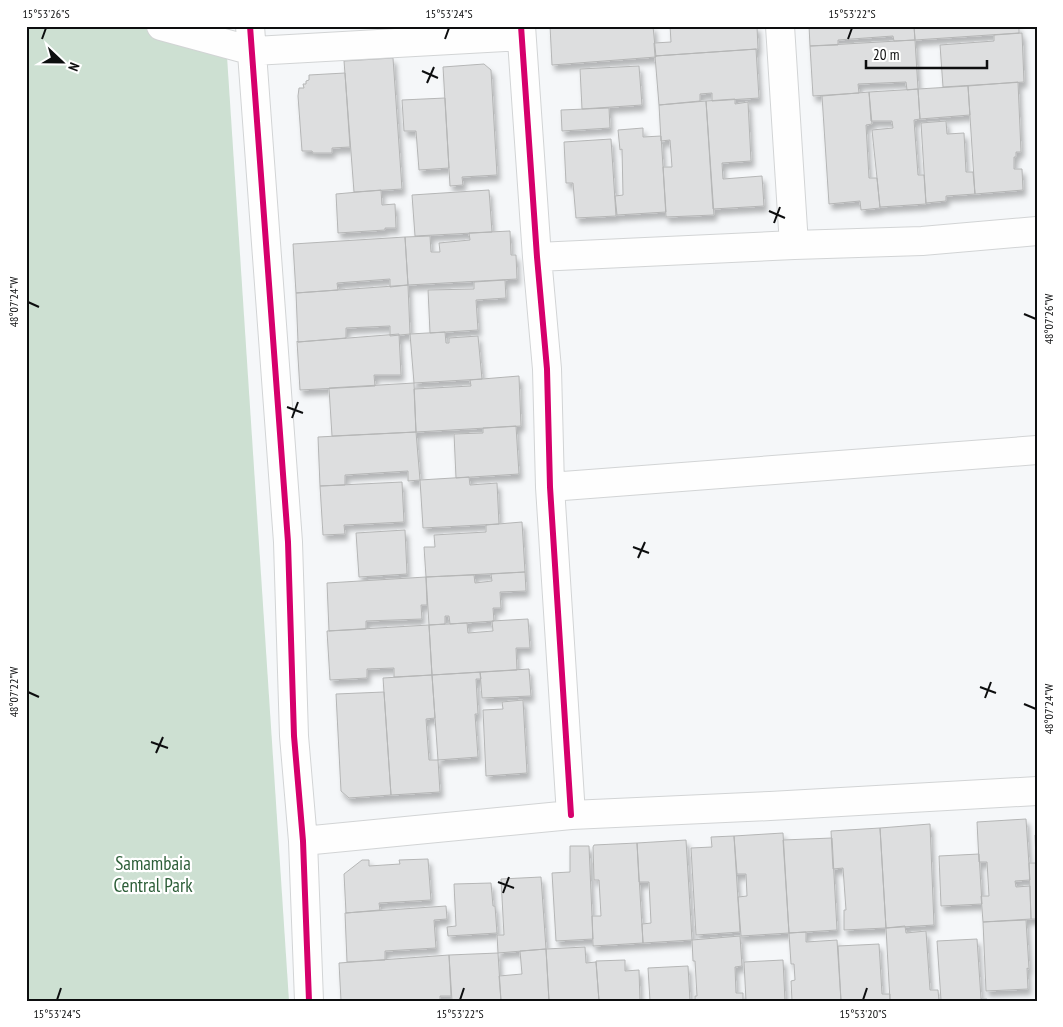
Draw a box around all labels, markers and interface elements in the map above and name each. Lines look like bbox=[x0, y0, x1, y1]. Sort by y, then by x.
text: 15°53'26"S bbox=[22, 6, 70, 21]
text: 15°53'24"S bbox=[425, 6, 473, 21]
text: 15°53'22"S bbox=[828, 6, 876, 21]
north arrow bbox=[38, 38, 88, 88]
scale bar bbox=[866, 38, 987, 70]
text: 20 m bbox=[873, 45, 899, 64]
text: N bbox=[64, 60, 84, 74]
text: 48°07'24"W bbox=[6, 277, 21, 327]
text: 48°07'26"W bbox=[1041, 294, 1056, 344]
text: 48°07'22"W bbox=[6, 667, 21, 717]
text: 48°07'24"W bbox=[1041, 684, 1056, 734]
park label: Samambaia Central Park bbox=[113, 851, 193, 897]
text: 15°53'24"S bbox=[33, 1006, 81, 1021]
text: 15°53'22"S bbox=[436, 1006, 484, 1021]
text: 15°53'20"S bbox=[839, 1006, 887, 1021]

